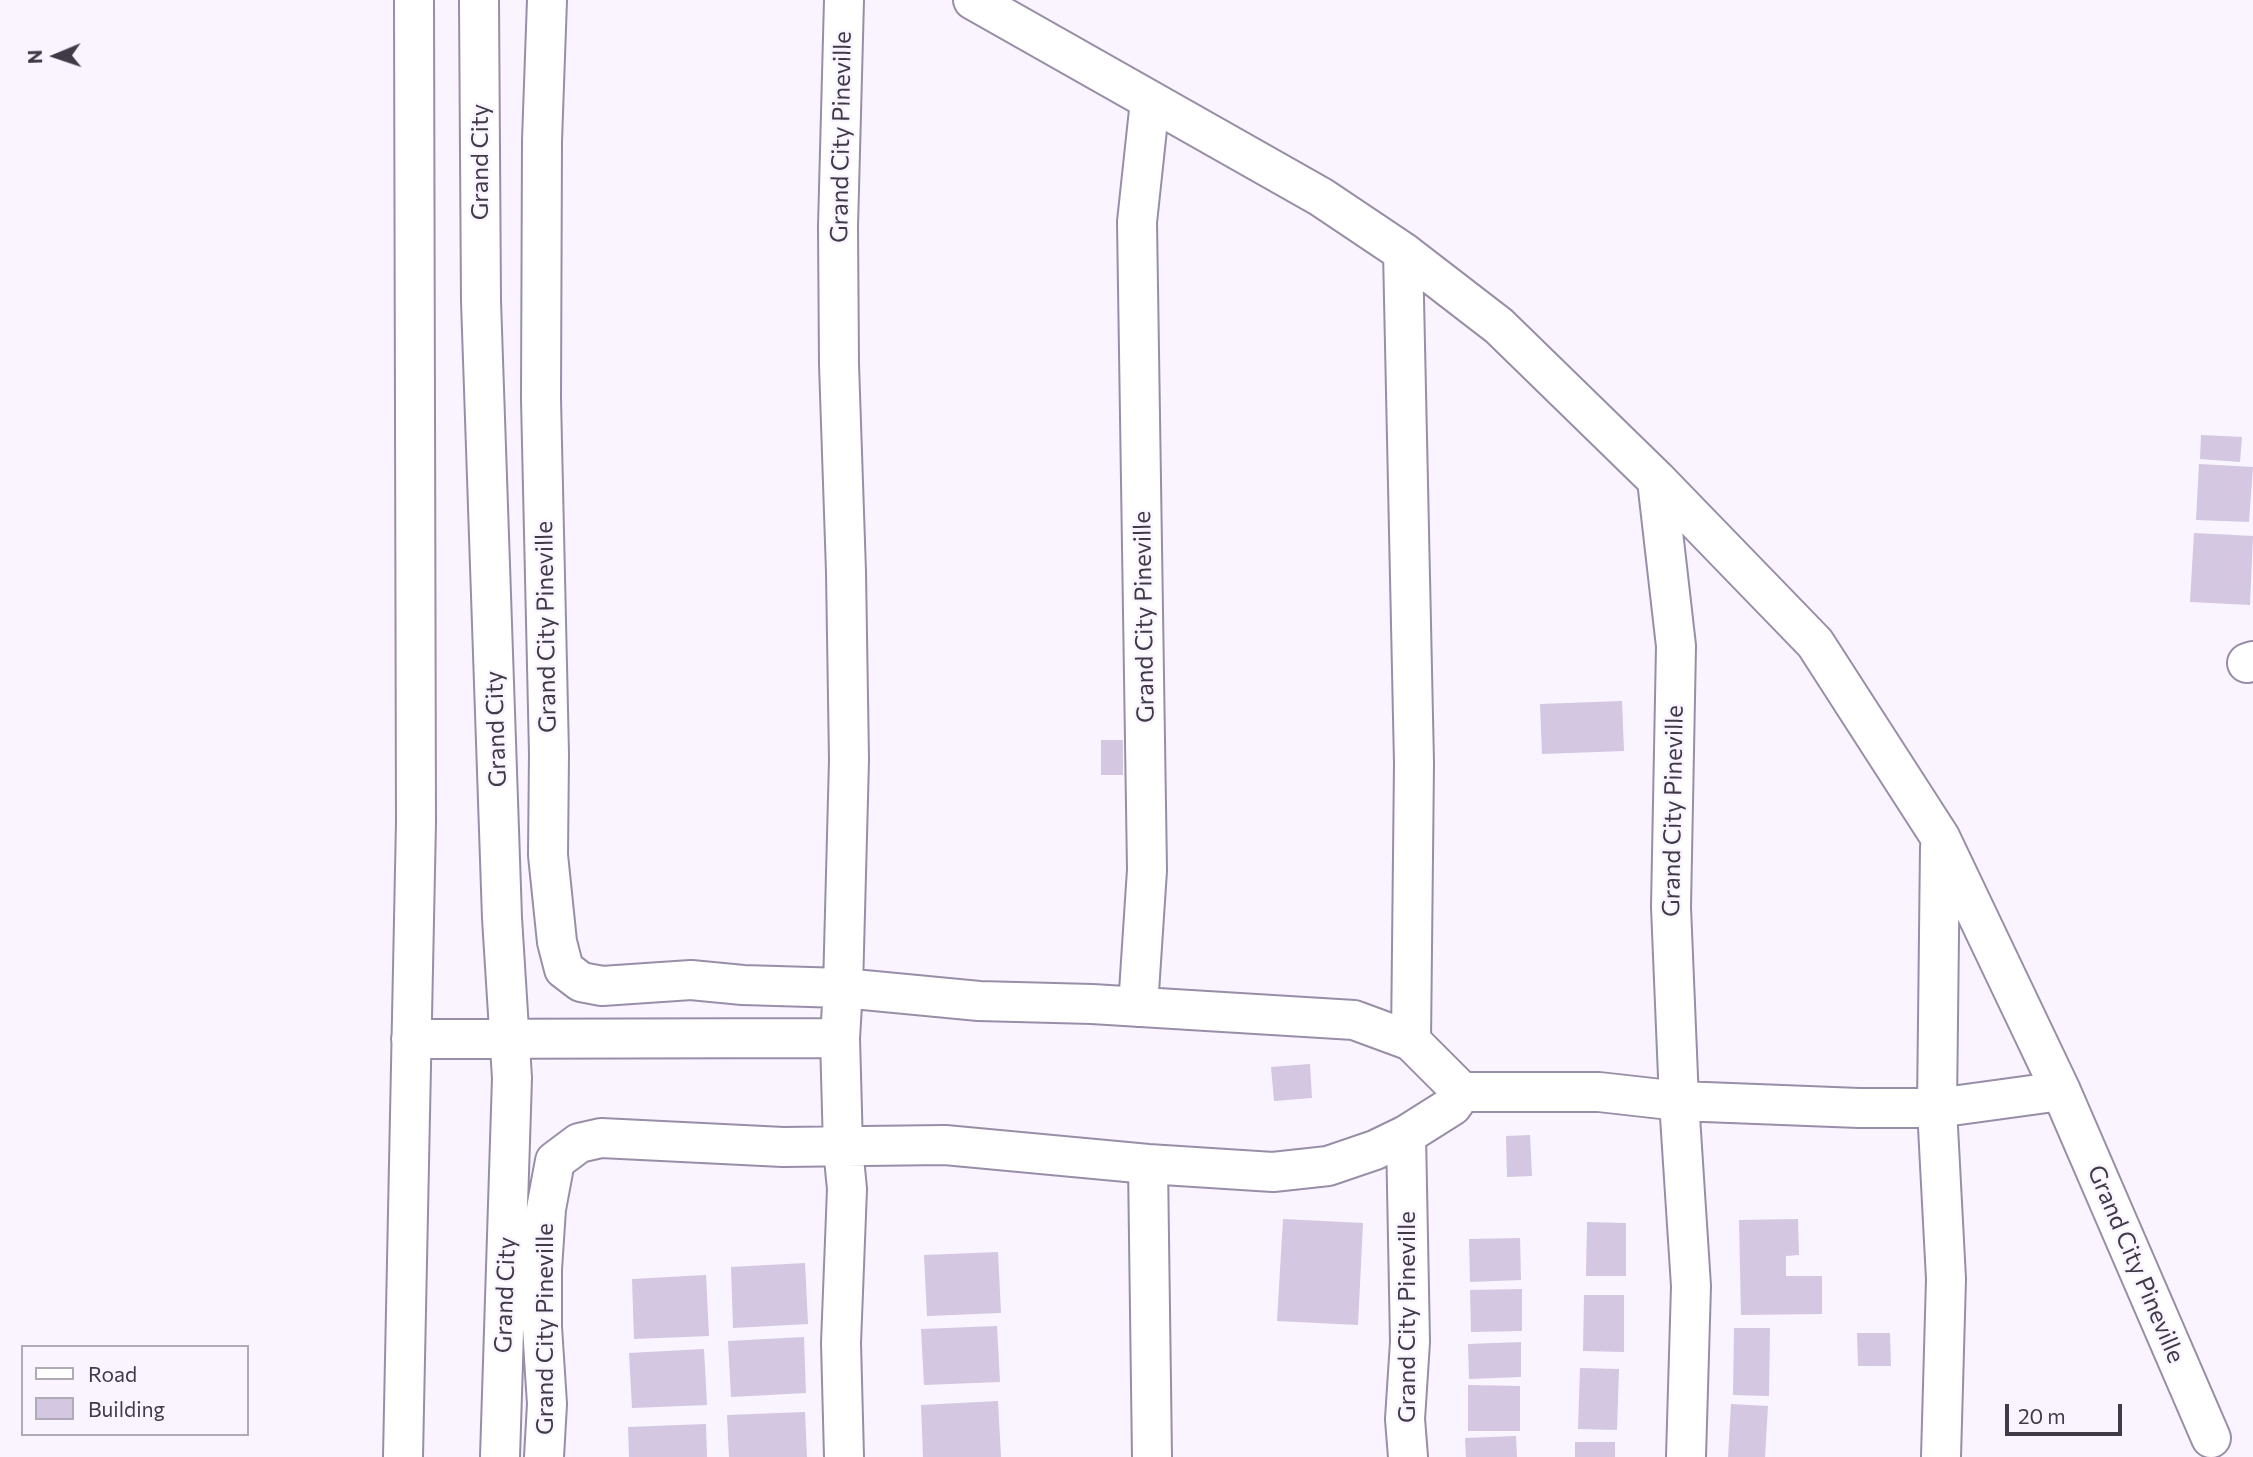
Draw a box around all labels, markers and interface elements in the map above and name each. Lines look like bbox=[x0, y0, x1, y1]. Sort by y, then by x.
north arrow bbox=[21, 21, 91, 91]
street label: Grand City Pineville bbox=[825, 31, 857, 243]
text: N bbox=[23, 49, 46, 64]
street label: Grand City bbox=[466, 104, 494, 220]
street label: Grand City Pineville bbox=[1128, 511, 1160, 723]
street label: Grand City Pineville bbox=[530, 521, 562, 733]
street label: Grand City bbox=[480, 670, 512, 788]
street label: Grand City Pineville bbox=[1657, 705, 1689, 917]
street label: Grand City Pineville bbox=[2081, 1161, 2191, 1367]
street label: Grand City Pineville bbox=[1393, 1211, 1421, 1423]
street label: Grand City Pineville bbox=[531, 1223, 559, 1435]
street label: Grand City bbox=[489, 1236, 521, 1354]
legend bbox=[21, 1345, 248, 1436]
text: Road bbox=[88, 1361, 137, 1386]
scale bar bbox=[2008, 1390, 2125, 1434]
text: Building bbox=[88, 1396, 165, 1421]
text: 20 m bbox=[2018, 1403, 2066, 1428]

